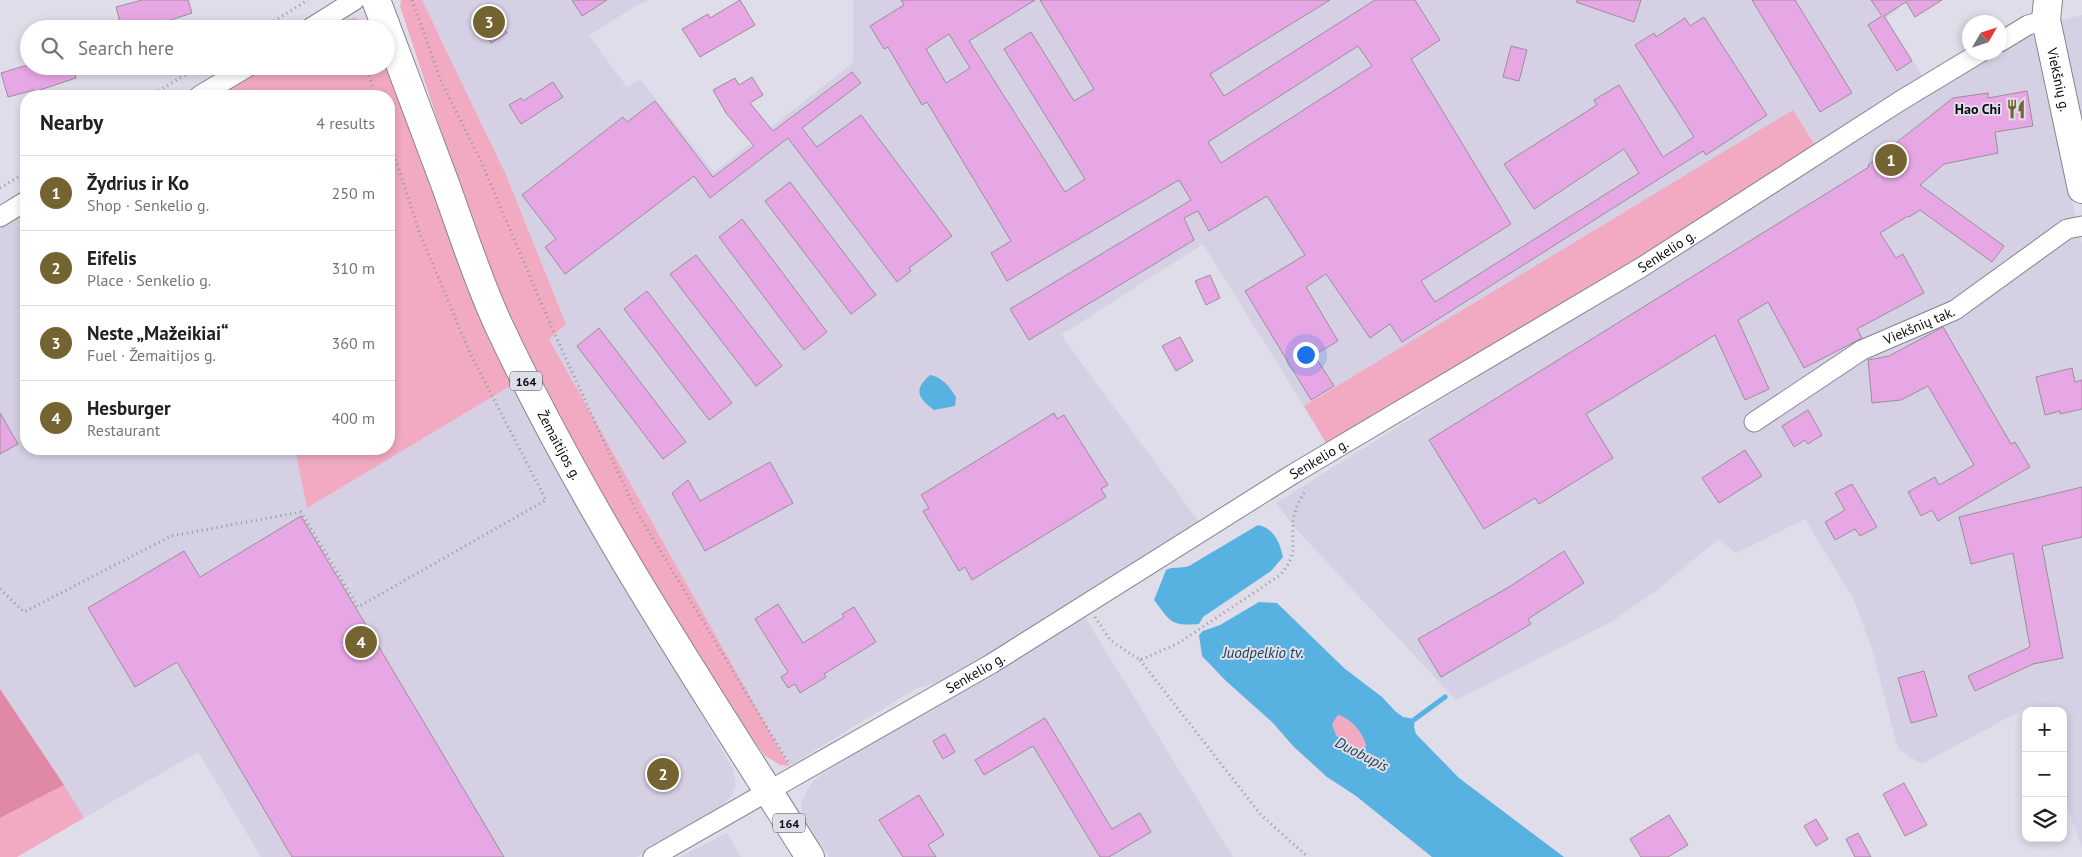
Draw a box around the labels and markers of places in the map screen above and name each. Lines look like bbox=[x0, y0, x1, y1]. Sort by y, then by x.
pin: 3 bbox=[473, 3, 505, 41]
restaurant icon: Hao Chi bbox=[2005, 98, 2027, 120]
place label: Hao Chi bbox=[1955, 100, 2001, 118]
pin: 1 bbox=[1875, 141, 1907, 179]
pin: 4 bbox=[345, 623, 377, 661]
pin: 2 bbox=[647, 755, 679, 793]

